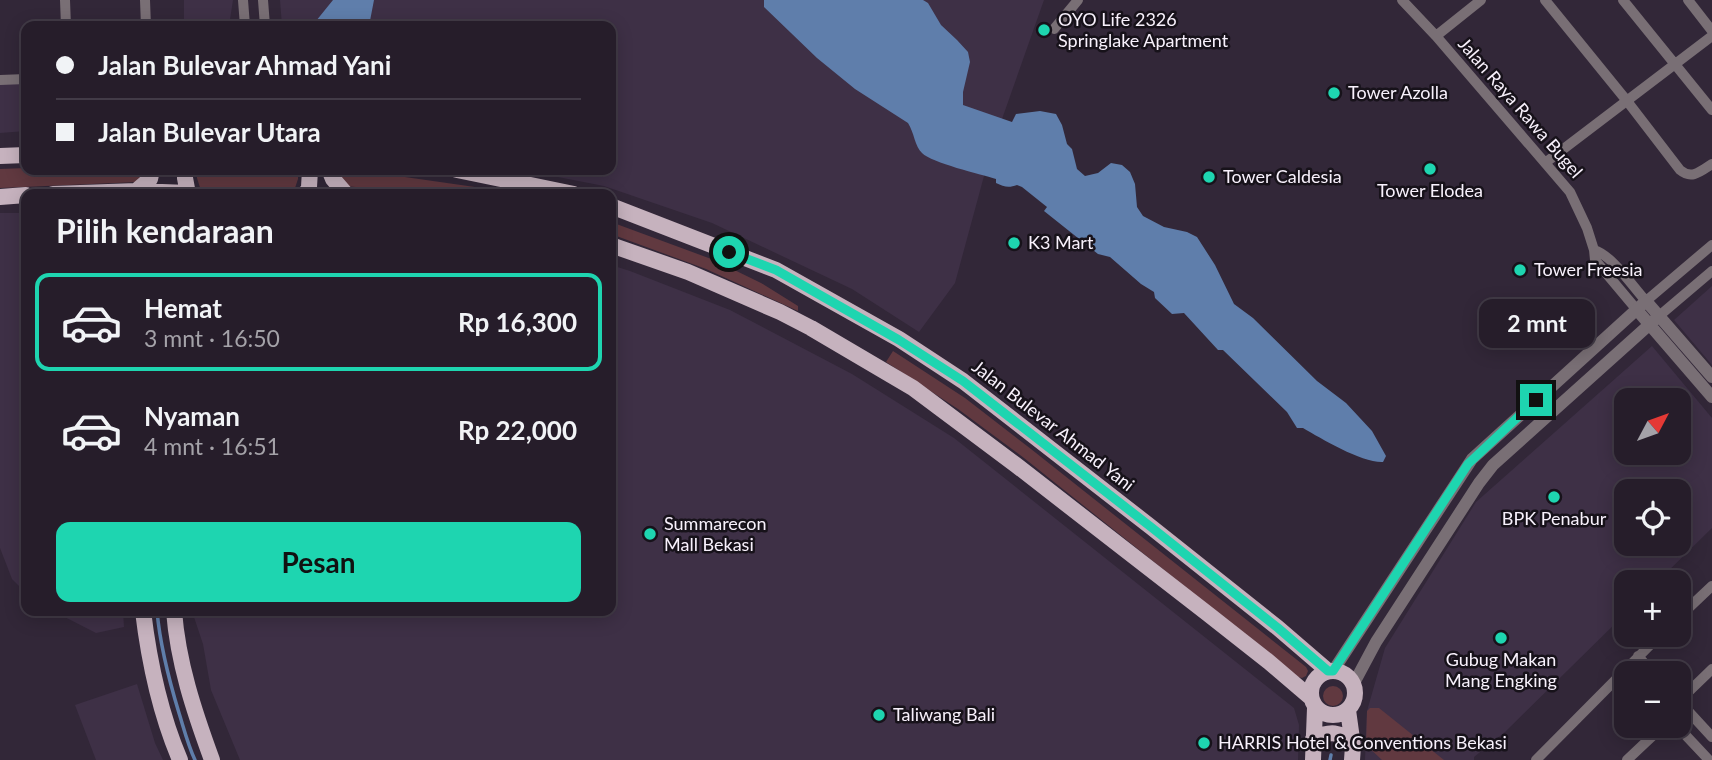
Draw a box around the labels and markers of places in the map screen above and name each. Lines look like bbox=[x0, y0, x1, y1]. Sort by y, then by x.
place label: OYO Life 2326 Springlake Apartment bbox=[1058, 8, 1229, 51]
marker: OYO Life 2326 Springlake Apartment bbox=[1036, 22, 1052, 38]
place label: Tower Azolla bbox=[1348, 81, 1448, 103]
marker: Tower Azolla bbox=[1326, 85, 1342, 101]
marker: Tower Elodea bbox=[1422, 161, 1438, 177]
place label: Tower Caldesia bbox=[1223, 165, 1342, 187]
marker: Tower Caldesia bbox=[1201, 169, 1217, 185]
place label: Tower Elodea bbox=[1377, 179, 1483, 201]
place label: K3 Mart bbox=[1028, 231, 1094, 253]
marker: K3 Mart bbox=[1006, 235, 1022, 251]
place label: Tower Freesia bbox=[1534, 258, 1642, 280]
marker: Tower Freesia bbox=[1512, 262, 1528, 278]
marker: BPK Penabur bbox=[1546, 489, 1562, 505]
place label: BPK Penabur bbox=[1502, 507, 1607, 529]
place label: Summarecon Mall Bekasi bbox=[664, 512, 767, 555]
marker: Summarecon Mall Bekasi bbox=[642, 526, 658, 542]
marker: Gubug Makan Mang Engking bbox=[1493, 630, 1509, 646]
place label: Gubug Makan Mang Engking bbox=[1445, 648, 1557, 691]
place label: Taliwang Bali bbox=[893, 703, 995, 725]
marker: Taliwang Bali bbox=[871, 707, 887, 723]
place label: HARRIS Hotel & Conventions Bekasi bbox=[1218, 731, 1507, 753]
marker: HARRIS Hotel & Conventions Bekasi bbox=[1196, 735, 1212, 751]

